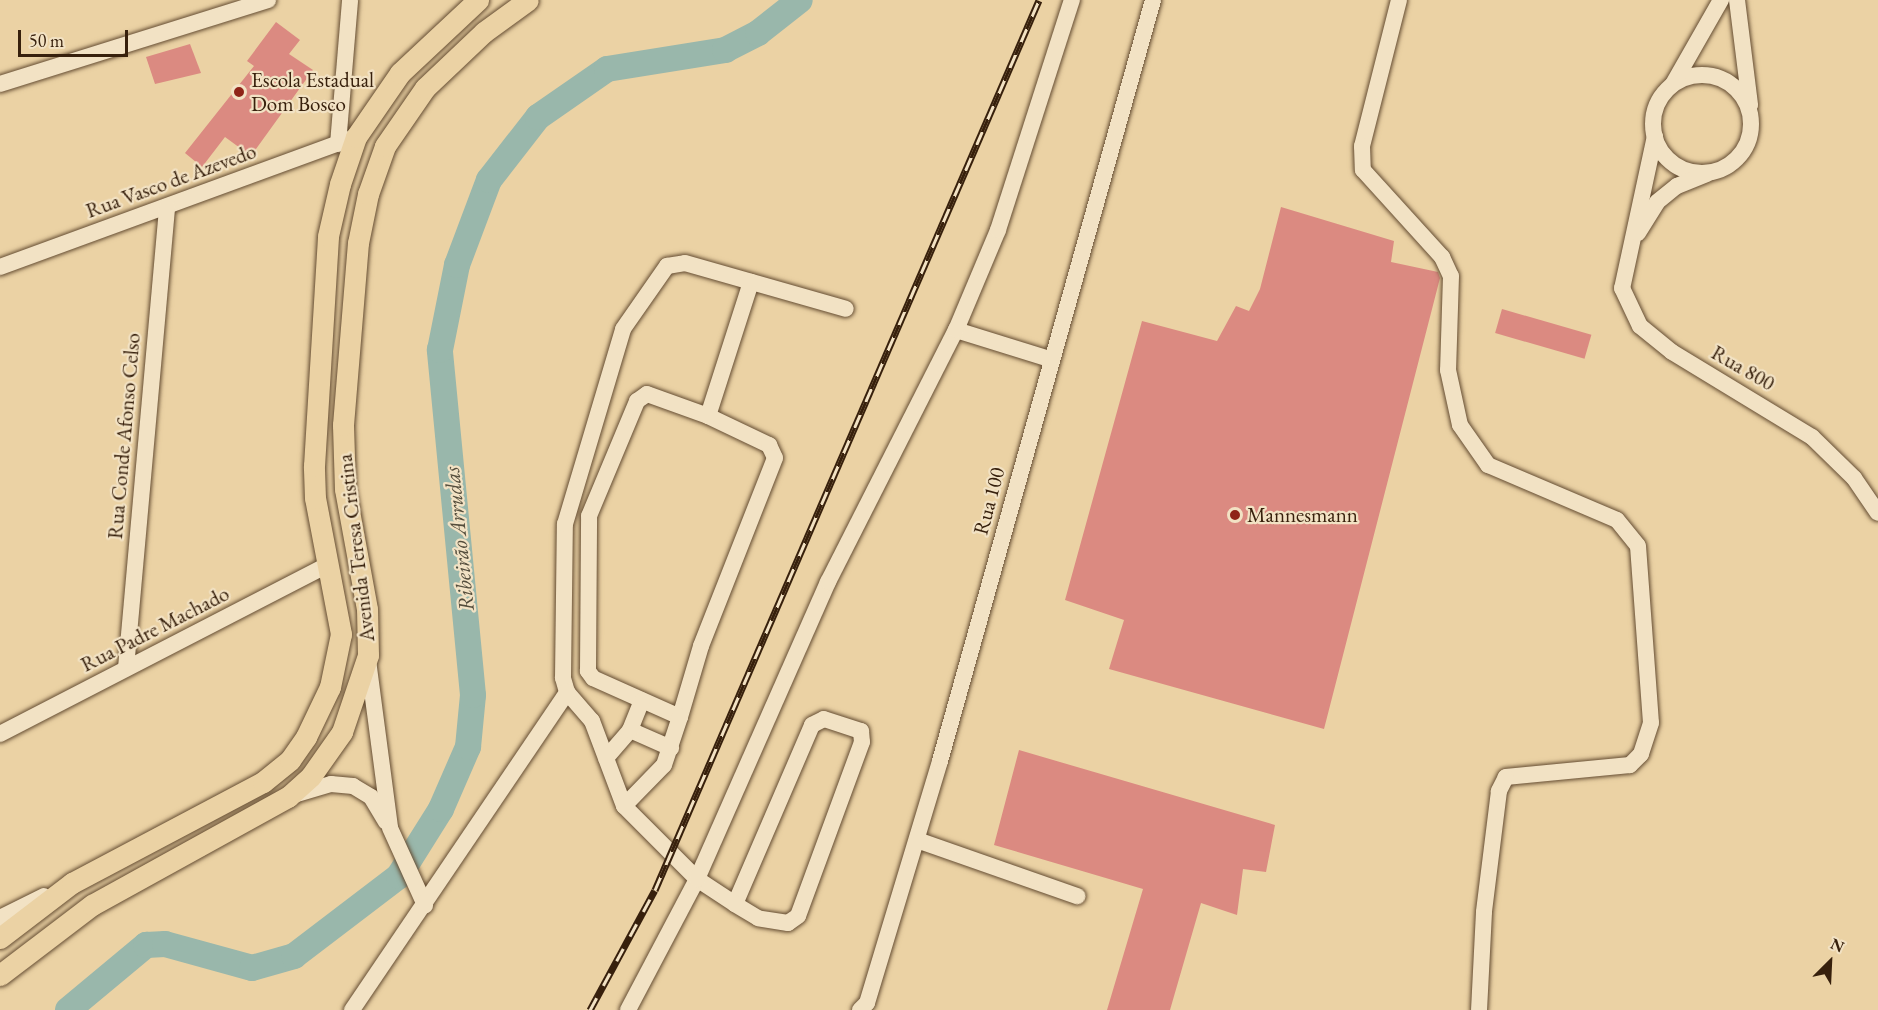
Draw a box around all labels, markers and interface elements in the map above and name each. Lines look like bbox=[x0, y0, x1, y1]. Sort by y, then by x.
scale bar bbox=[21, 18, 130, 56]
text: 50 m bbox=[29, 29, 64, 52]
place label: Escola Estadual Dom Bosco bbox=[251, 67, 374, 117]
marker: Escola Estadual Dom Bosco bbox=[232, 85, 246, 99]
street label: Rua Vasco de Azevedo bbox=[82, 138, 260, 224]
street label: Rua Conde Afonso Celso bbox=[102, 332, 146, 540]
street label: Rua 800 bbox=[1707, 340, 1779, 396]
street label: Avenida Teresa Cristina bbox=[332, 453, 380, 643]
street label: Rua 100 bbox=[968, 464, 1010, 538]
water label: Ribeirão Arrudas bbox=[438, 465, 480, 613]
place label: Mannesmann bbox=[1247, 502, 1358, 528]
marker: Mannesmann bbox=[1228, 508, 1242, 522]
street label: Rua Padre Machado bbox=[77, 581, 233, 677]
north arrow bbox=[1800, 932, 1860, 992]
text: N bbox=[1827, 933, 1848, 957]

